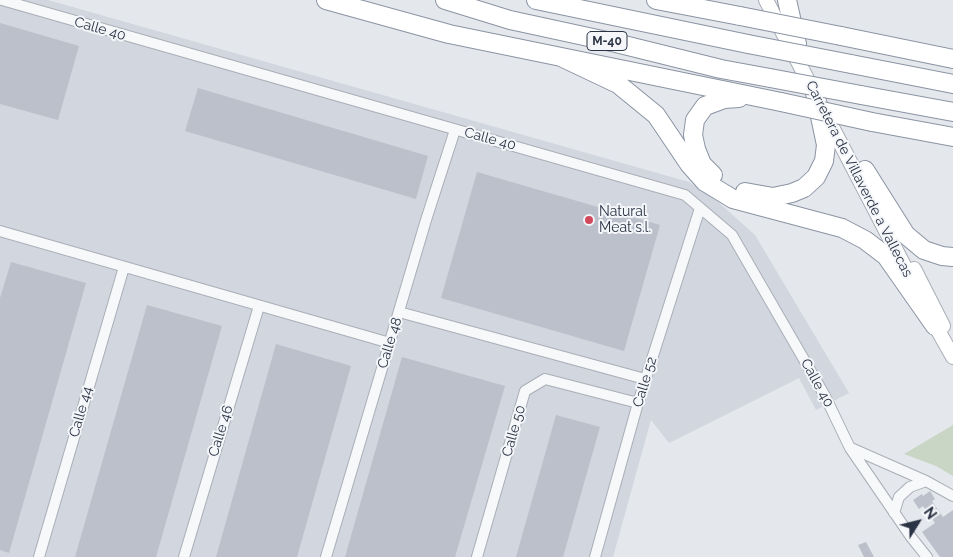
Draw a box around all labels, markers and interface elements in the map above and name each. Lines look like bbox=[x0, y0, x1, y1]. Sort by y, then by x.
street label: Calle 40 bbox=[72, 14, 128, 44]
road number: M-40 bbox=[587, 31, 627, 50]
street label: Carretera de Villaverde a Vallecas bbox=[802, 78, 916, 280]
street label: Calle 40 bbox=[462, 124, 518, 154]
place label: Natural Meat s.l. bbox=[599, 204, 651, 236]
marker: Natural Meat s.l. bbox=[583, 214, 595, 226]
street label: Calle 48 bbox=[374, 315, 406, 371]
street label: Calle 52 bbox=[629, 355, 661, 409]
street label: Calle 40 bbox=[797, 356, 837, 410]
street label: Calle 44 bbox=[66, 385, 96, 439]
street label: Calle 46 bbox=[205, 403, 237, 459]
street label: Calle 50 bbox=[499, 403, 529, 459]
north arrow bbox=[893, 497, 943, 547]
text: N bbox=[921, 504, 940, 522]

